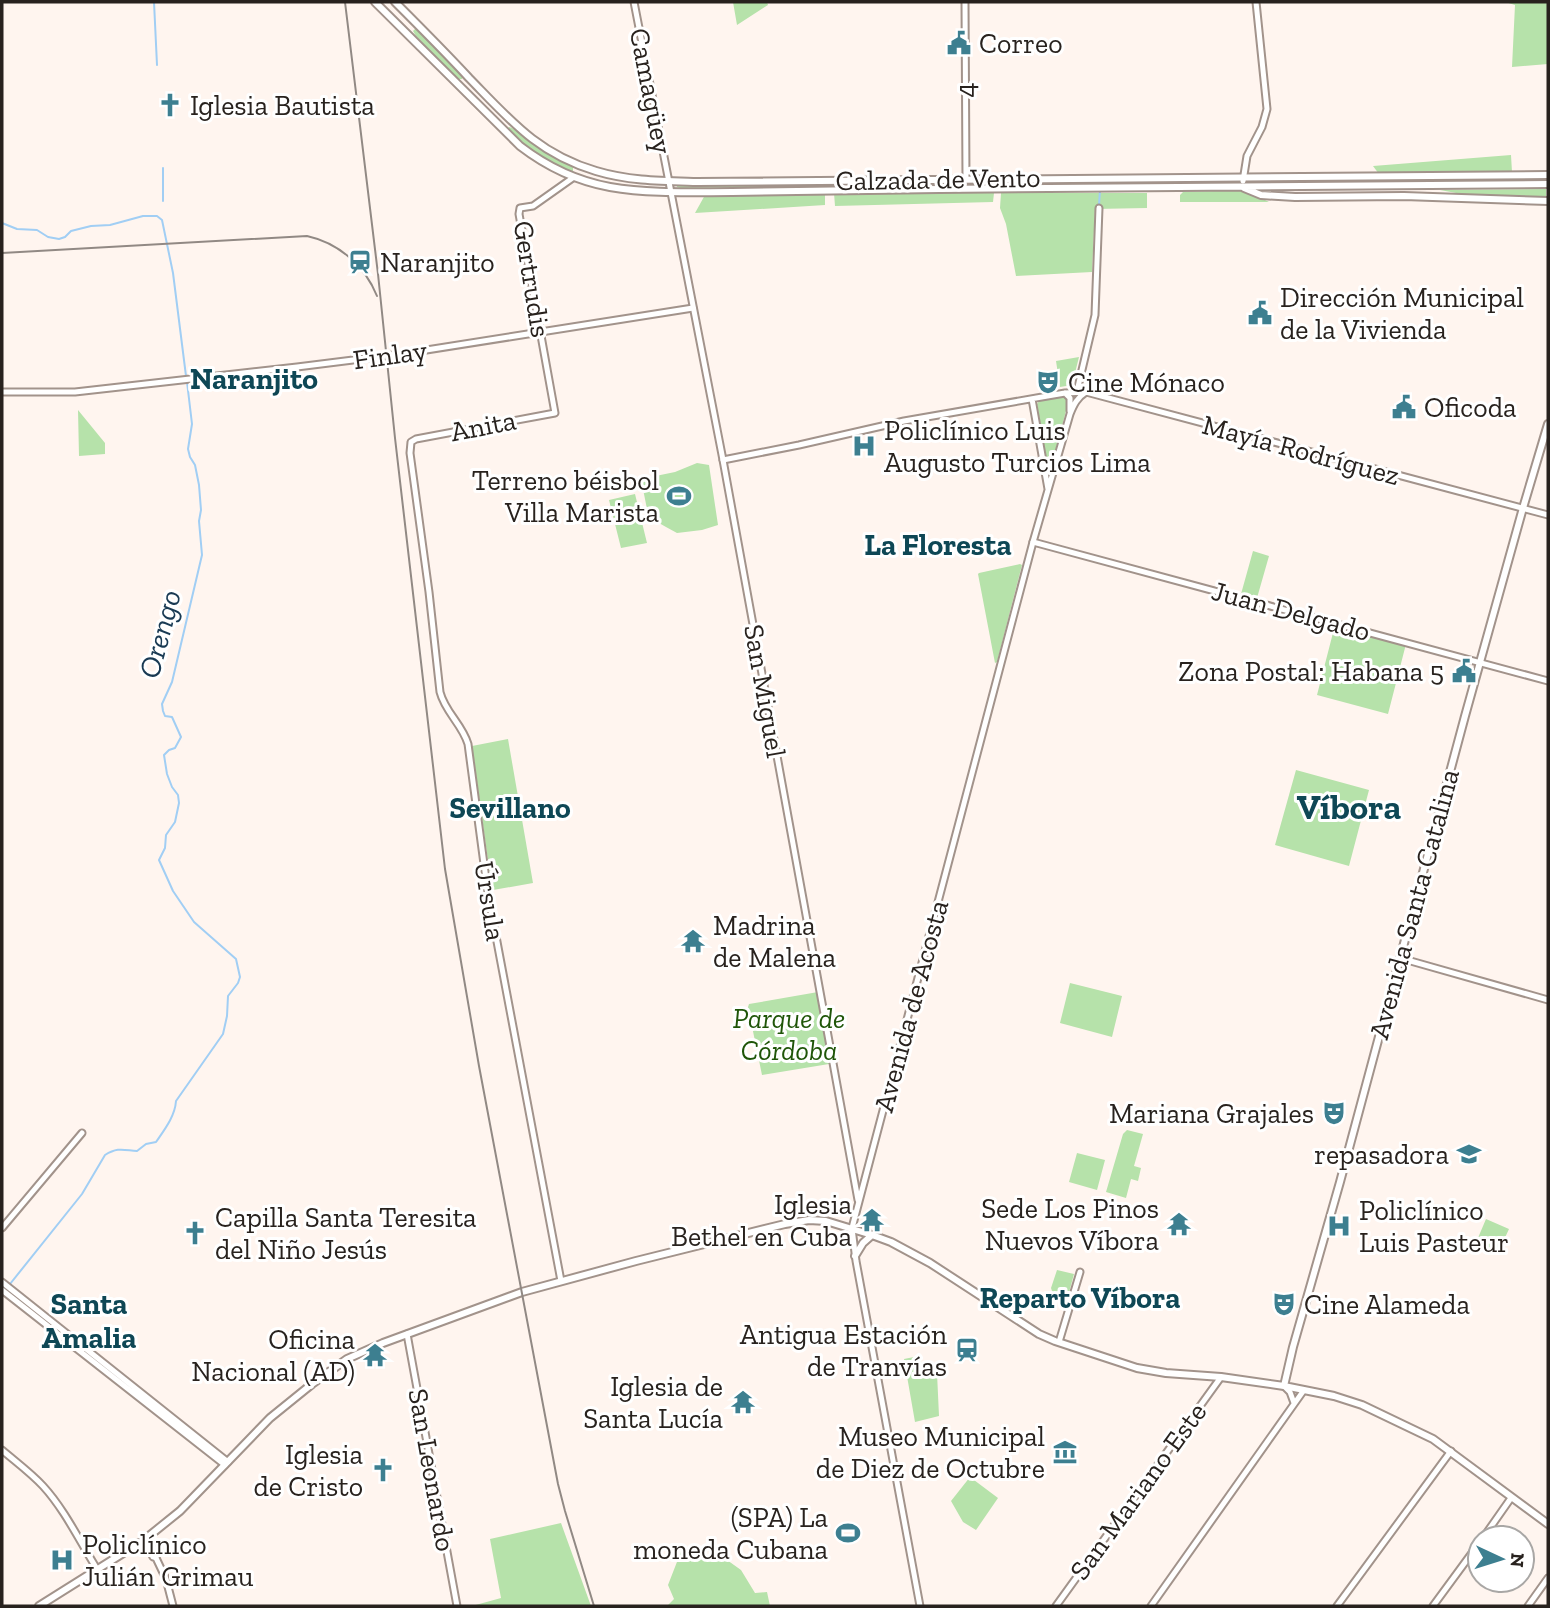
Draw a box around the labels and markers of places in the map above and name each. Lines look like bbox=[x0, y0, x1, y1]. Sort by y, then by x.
place label: Correo bbox=[979, 27, 1063, 60]
public building icon: Correo bbox=[945, 29, 973, 57]
place label: Iglesia Bautista bbox=[190, 89, 375, 122]
church icon: Iglesia Bautista bbox=[156, 91, 184, 119]
place label: Naranjito bbox=[380, 246, 495, 279]
station icon: Naranjito bbox=[346, 248, 374, 276]
place label: Dirección Municipal de la Vivienda bbox=[1280, 281, 1524, 346]
public building icon: Dirección Municipal de la Vivienda bbox=[1246, 299, 1274, 327]
place label: Cine Mónaco bbox=[1068, 366, 1225, 399]
theatre icon: Cine Mónaco bbox=[1034, 368, 1062, 396]
place label: Oficoda bbox=[1424, 391, 1517, 424]
public building icon: Oficoda bbox=[1390, 393, 1418, 421]
place label: Policlínico Luis Augusto Turcios Lima bbox=[884, 414, 1151, 479]
hospital icon: Policlínico Luis Augusto Turcios Lima bbox=[850, 432, 878, 460]
place label: Terreno béisbol Villa Marista bbox=[472, 464, 659, 529]
sports icon: Terreno béisbol Villa Marista bbox=[665, 482, 693, 510]
place label: Zona Postal: Habana 5 bbox=[1178, 655, 1444, 688]
public building icon: Zona Postal: Habana 5 bbox=[1450, 657, 1478, 685]
place label: Madrina de Malena bbox=[713, 909, 836, 974]
temple icon: Madrina de Malena bbox=[679, 927, 707, 955]
place label: Mariana Grajales bbox=[1109, 1097, 1314, 1130]
theatre icon: Mariana Grajales bbox=[1320, 1099, 1348, 1127]
place label: repasadora bbox=[1314, 1138, 1449, 1171]
school or university icon: repasadora bbox=[1455, 1140, 1483, 1168]
place label: Iglesia Bethel en Cuba bbox=[671, 1188, 852, 1253]
place label: Sede Los Pinos Nuevos Víbora bbox=[981, 1192, 1159, 1257]
place label: Policlínico Luis Pasteur bbox=[1359, 1194, 1509, 1259]
place label: Capilla Santa Teresita del Niño Jesús bbox=[215, 1201, 477, 1266]
temple icon: Iglesia Bethel en Cuba bbox=[858, 1206, 886, 1234]
temple icon: Sede Los Pinos Nuevos Víbora bbox=[1165, 1210, 1193, 1238]
hospital icon: Policlínico Luis Pasteur bbox=[1325, 1212, 1353, 1240]
church icon: Capilla Santa Teresita del Niño Jesús bbox=[181, 1219, 209, 1247]
place label: Cine Alameda bbox=[1304, 1288, 1470, 1321]
theatre icon: Cine Alameda bbox=[1270, 1290, 1298, 1318]
place label: Antigua Estación de Tranvías bbox=[740, 1318, 947, 1383]
place label: Oficina Nacional (AD) bbox=[191, 1323, 355, 1388]
station icon: Antigua Estación de Tranvías bbox=[953, 1336, 981, 1364]
temple icon: Oficina Nacional (AD) bbox=[361, 1341, 389, 1369]
place label: Iglesia de Santa Lucía bbox=[583, 1370, 723, 1435]
temple icon: Iglesia de Santa Lucía bbox=[729, 1388, 757, 1416]
place label: Museo Municipal de Diez de Octubre bbox=[816, 1420, 1045, 1485]
place label: Iglesia de Cristo bbox=[253, 1438, 363, 1503]
museum icon: Museo Municipal de Diez de Octubre bbox=[1051, 1438, 1079, 1466]
church icon: Iglesia de Cristo bbox=[369, 1456, 397, 1484]
place label: (SPA) La moneda Cubana bbox=[633, 1501, 828, 1566]
sports icon: (SPA) La moneda Cubana bbox=[834, 1519, 862, 1547]
place label: Policlínico Julián Grimau bbox=[82, 1528, 254, 1593]
hospital icon: Policlínico Julián Grimau bbox=[48, 1546, 76, 1574]

